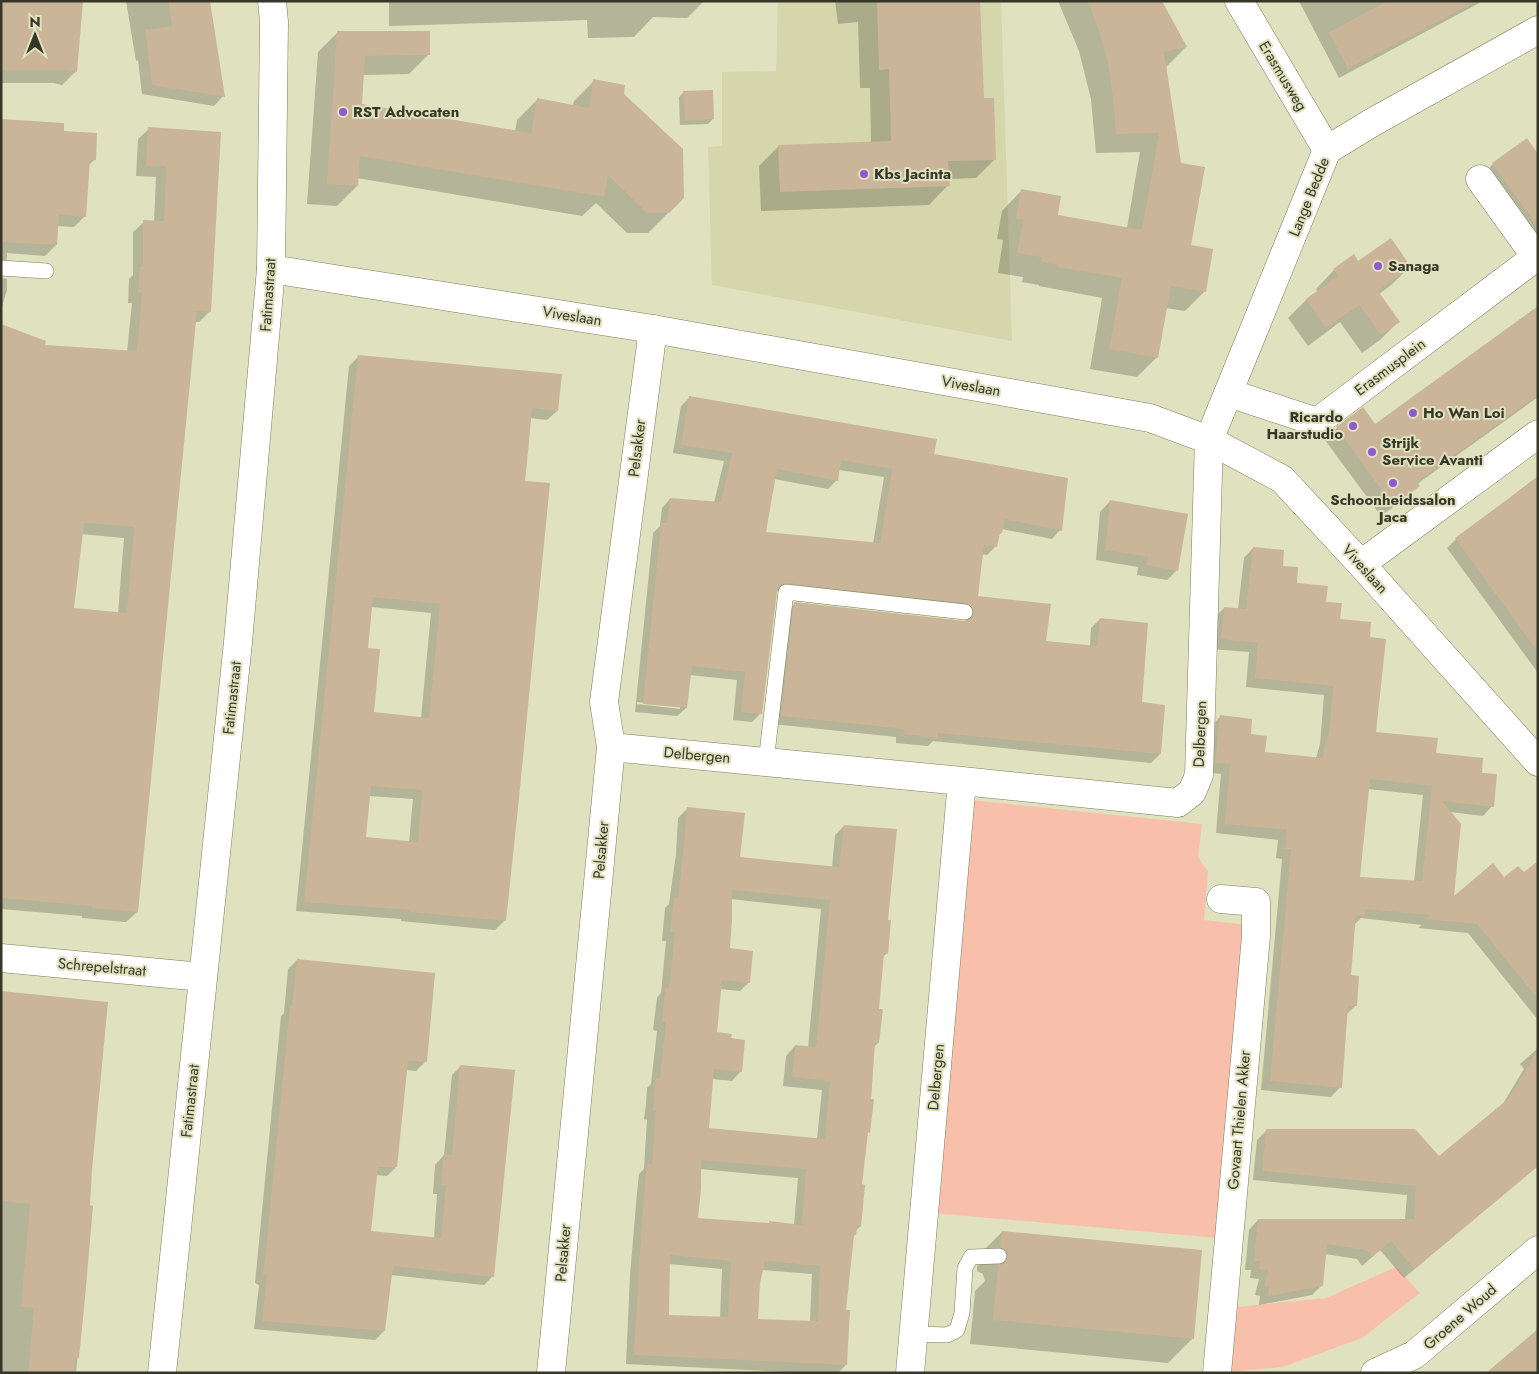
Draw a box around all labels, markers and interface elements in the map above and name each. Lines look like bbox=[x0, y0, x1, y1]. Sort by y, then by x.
north arrow bbox=[10, 10, 60, 60]
text: N bbox=[29, 12, 41, 32]
street label: Erasmusweg bbox=[1253, 37, 1313, 115]
place label: RST Advocaten bbox=[353, 101, 459, 123]
marker: RST Advocaten bbox=[337, 106, 349, 118]
street label: Lange Bedde bbox=[1283, 154, 1335, 240]
place label: Kbs Jacinta bbox=[874, 163, 951, 185]
marker: Kbs Jacinta bbox=[858, 168, 870, 180]
place label: Sanaga bbox=[1388, 255, 1439, 277]
street label: Fatimastraat bbox=[254, 257, 282, 332]
marker: Sanaga bbox=[1372, 260, 1384, 272]
street label: Viveslaan bbox=[541, 300, 603, 332]
street label: Erasmusplein bbox=[1350, 333, 1430, 401]
street label: Viveslaan bbox=[940, 370, 1002, 402]
place label: Ho Wan Loi bbox=[1423, 402, 1505, 424]
place label: Ricardo Haarstudio bbox=[1266, 406, 1343, 445]
marker: Ho Wan Loi bbox=[1407, 407, 1419, 419]
street label: Pelsakker bbox=[623, 417, 652, 478]
marker: Ricardo Haarstudio bbox=[1347, 420, 1359, 432]
place label: Strijk Service Avanti bbox=[1382, 432, 1483, 471]
marker: Strijk Service Avanti bbox=[1366, 446, 1378, 458]
marker: Schoonheidssalon Jaca bbox=[1387, 477, 1399, 489]
place label: Schoonheidssalon Jaca bbox=[1330, 489, 1456, 528]
street label: Viveslaan bbox=[1337, 539, 1393, 599]
street label: Fatimastraat bbox=[217, 660, 247, 736]
street label: Delbergen bbox=[1188, 700, 1212, 768]
street label: Delbergen bbox=[663, 741, 731, 769]
street label: Pelsakker bbox=[588, 819, 615, 880]
street label: Schrepelstraat bbox=[57, 952, 147, 982]
street label: Delbergen bbox=[922, 1043, 950, 1111]
street label: Govaart Thielen Akker bbox=[1222, 1049, 1256, 1191]
street label: Fatimastraat bbox=[175, 1063, 205, 1139]
street label: Pelsakker bbox=[550, 1222, 577, 1283]
street label: Groene Woud bbox=[1419, 1279, 1501, 1355]

